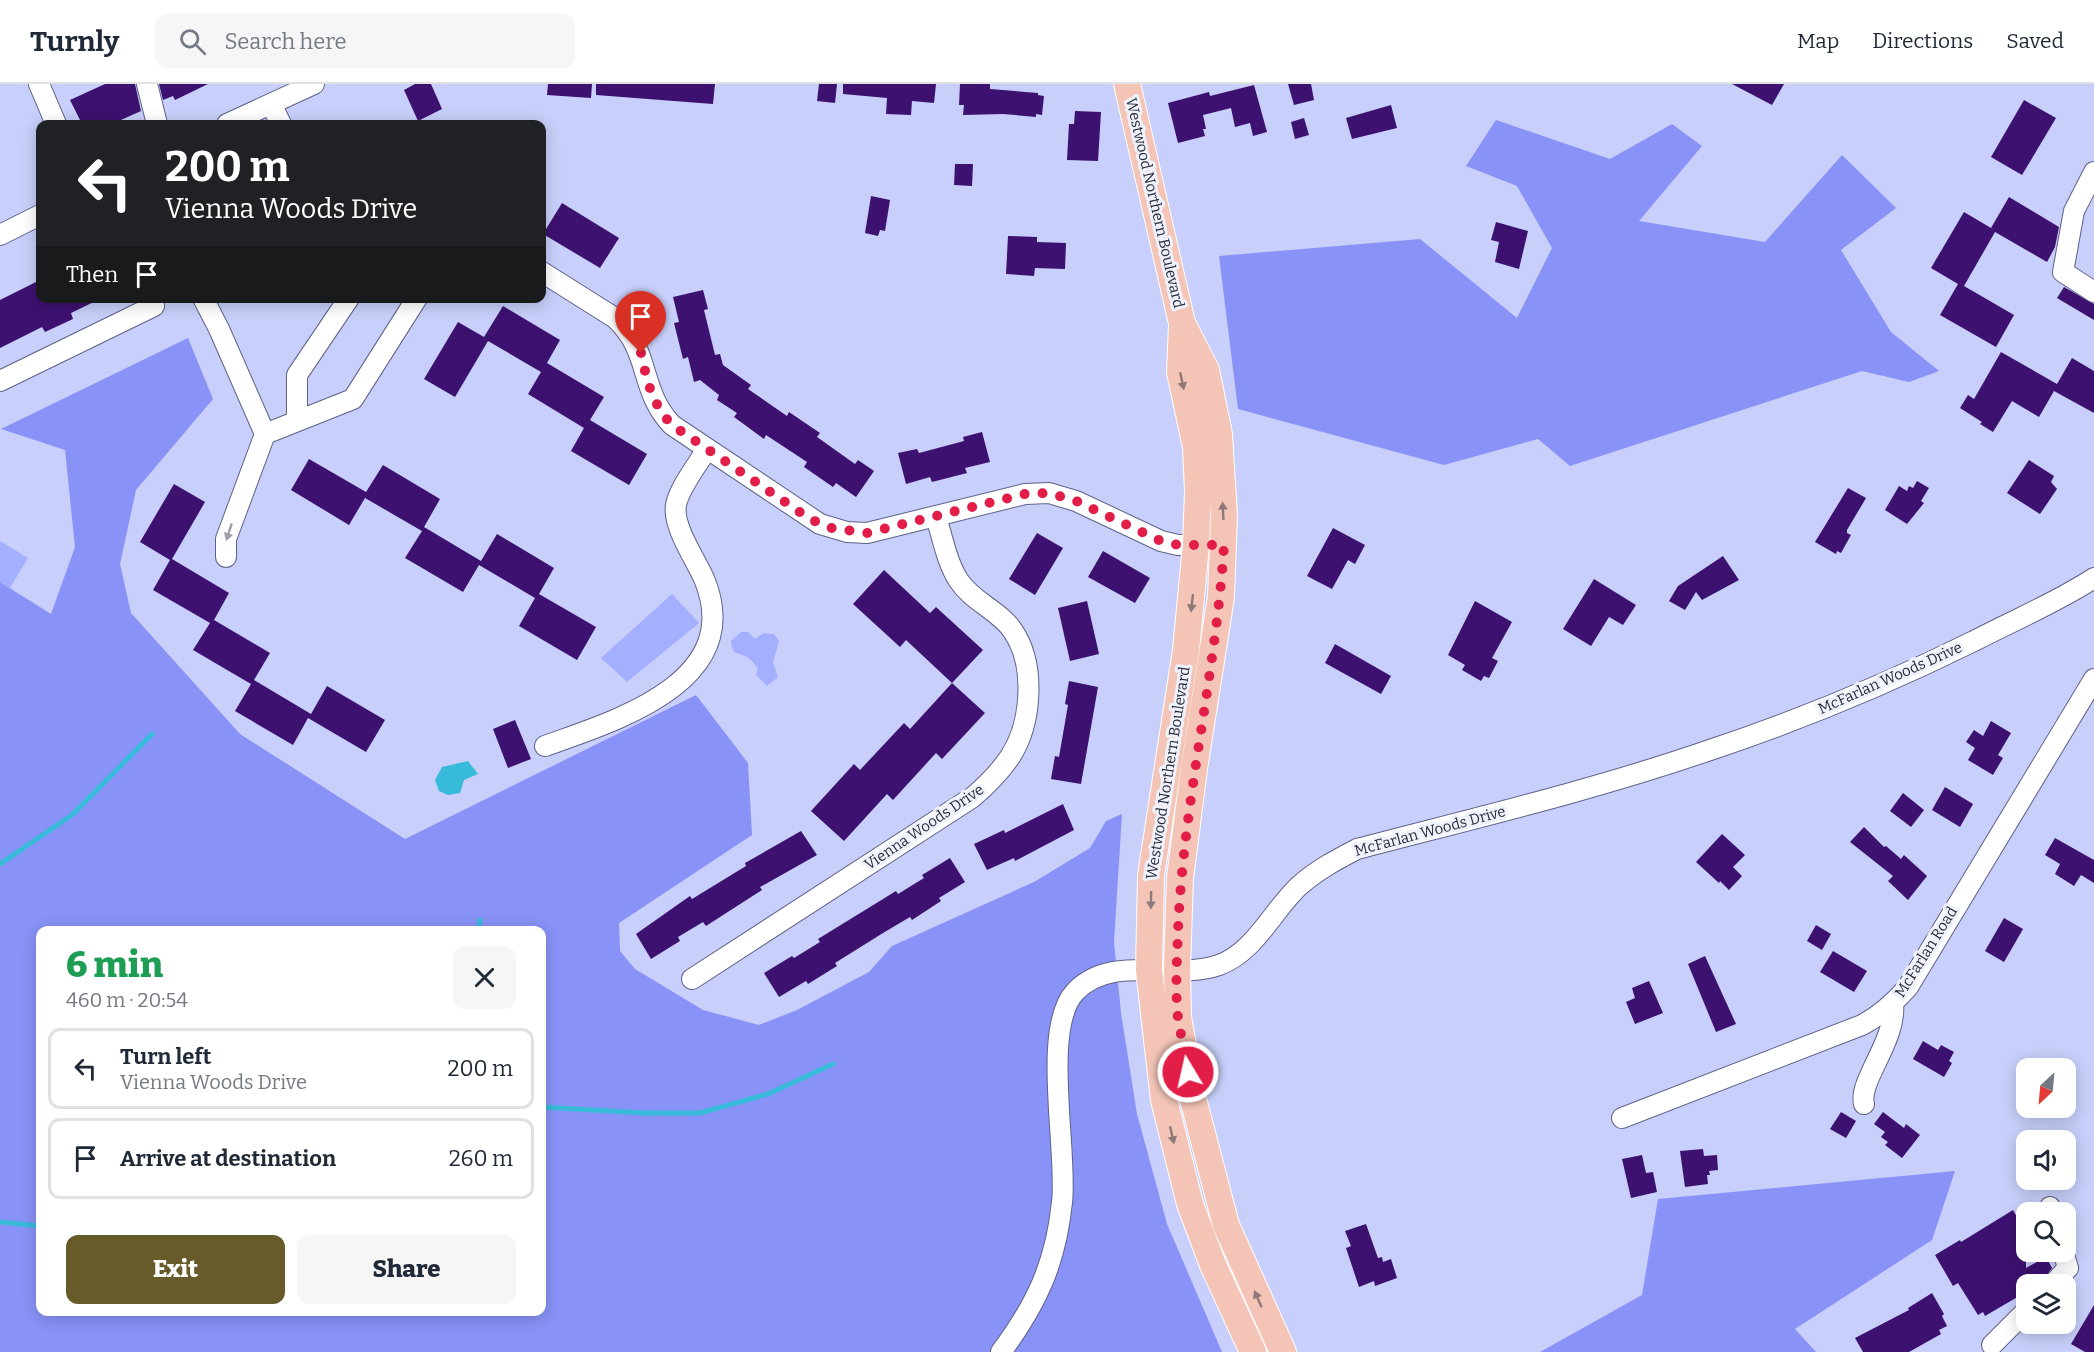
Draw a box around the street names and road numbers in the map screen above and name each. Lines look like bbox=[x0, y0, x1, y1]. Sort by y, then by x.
street label: Westwood Northern Boulevard bbox=[1122, 96, 1188, 310]
street label: McFarlan Woods Drive bbox=[1815, 638, 1965, 718]
street label: Westwood Northern Boulevard bbox=[1142, 665, 1194, 881]
street label: Vienna Woods Drive bbox=[861, 780, 987, 874]
street label: McFarlan Woods Drive bbox=[1352, 802, 1508, 860]
street label: McFarlan Road bbox=[1891, 903, 1961, 1001]

